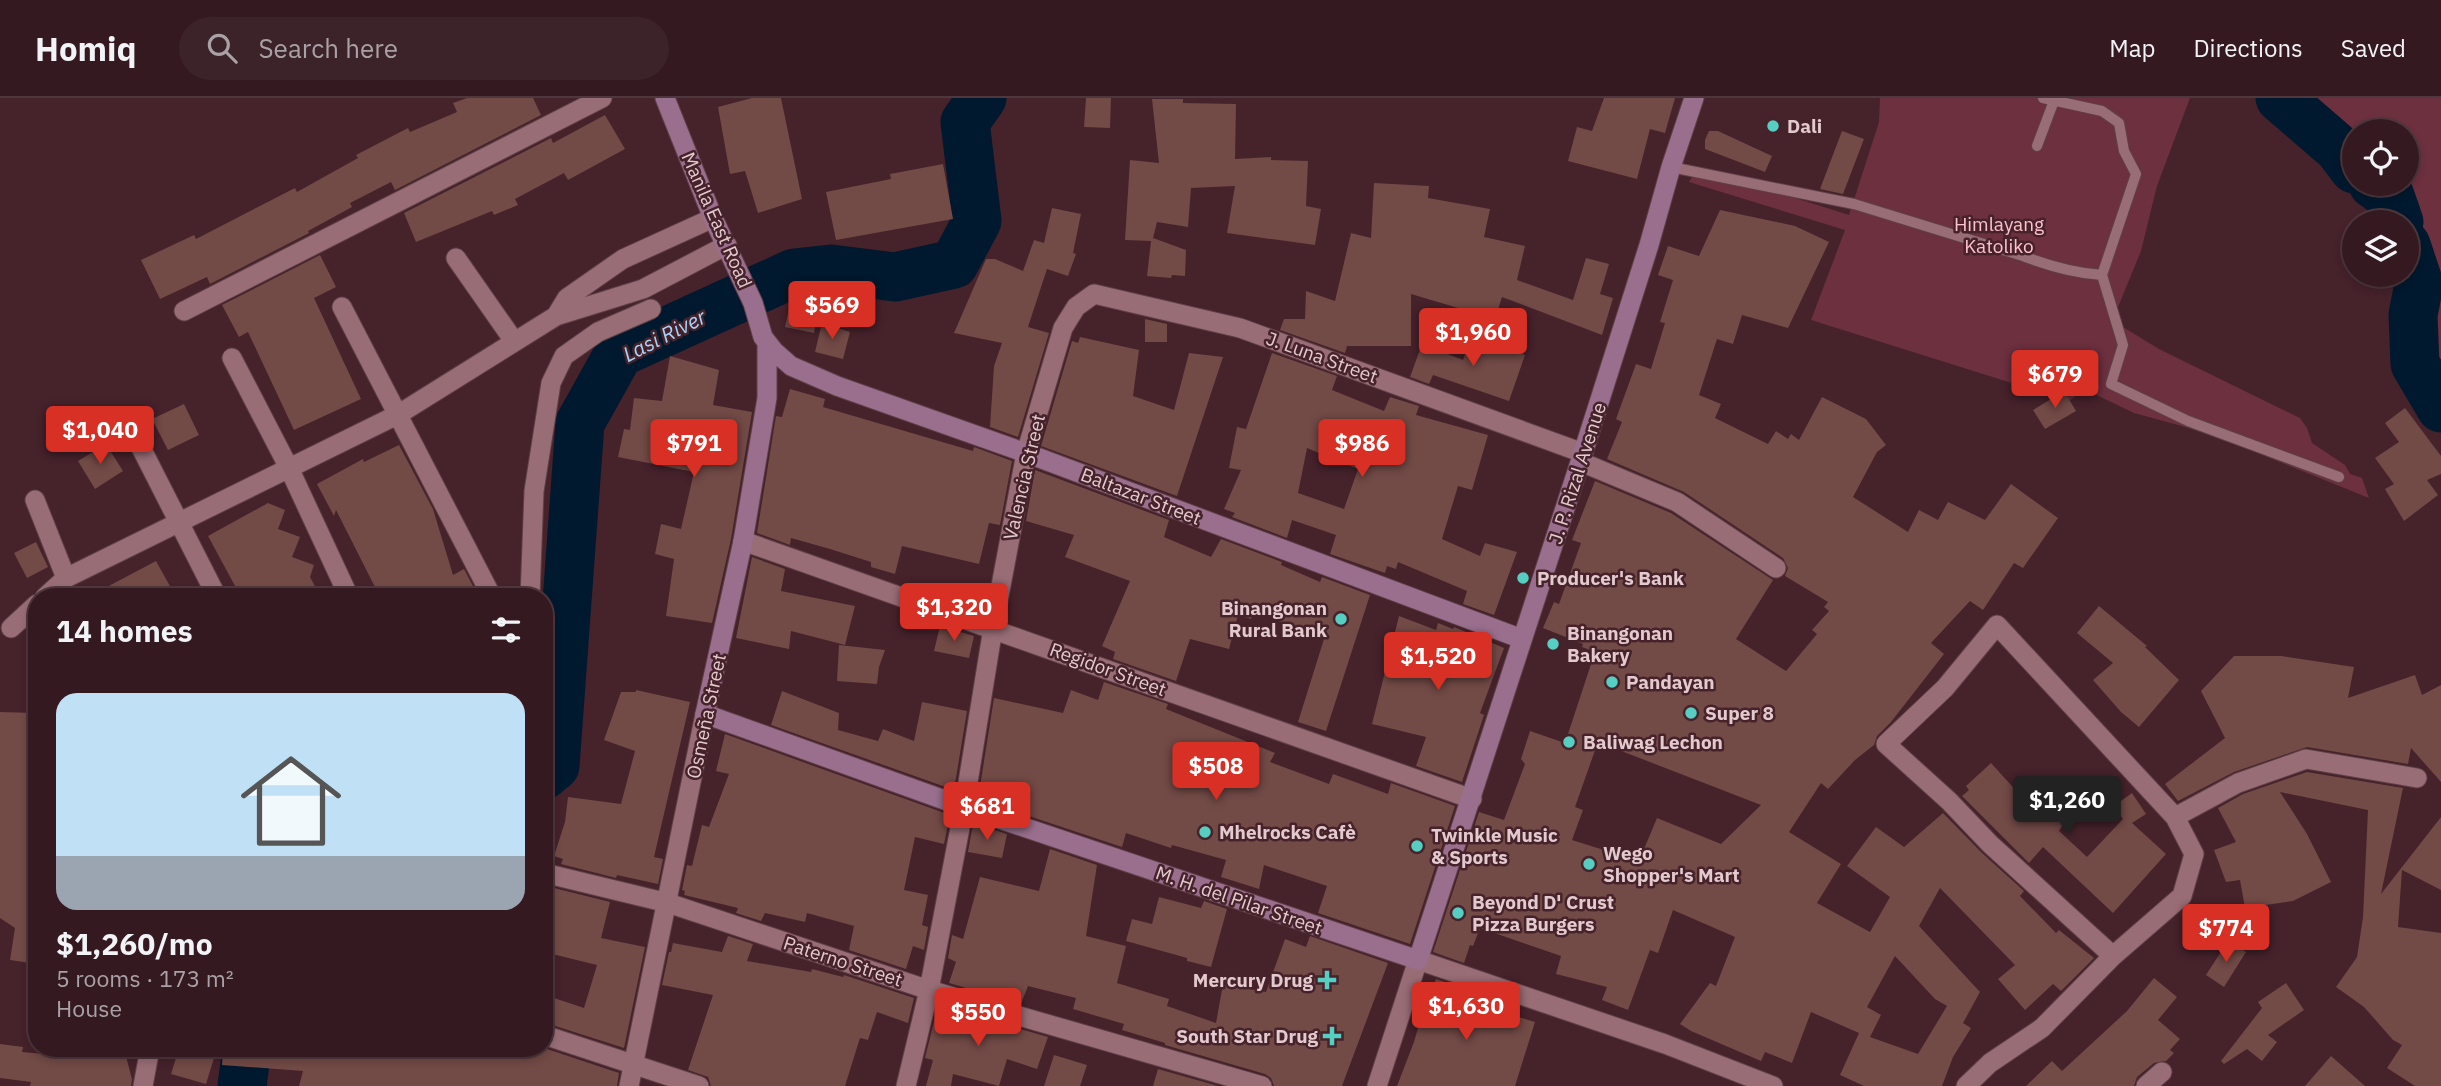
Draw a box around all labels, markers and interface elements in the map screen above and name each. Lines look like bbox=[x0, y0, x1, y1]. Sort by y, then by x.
search box bbox=[179, 17, 669, 80]
text: Homiq bbox=[35, 27, 137, 70]
icon: search bbox=[203, 29, 241, 67]
text: Search here bbox=[259, 31, 398, 65]
text: Map bbox=[2109, 32, 2155, 64]
text: Directions bbox=[2193, 32, 2303, 64]
text: Saved bbox=[2341, 32, 2406, 64]
place label: Dali bbox=[1787, 114, 1822, 138]
marker: Dali bbox=[1765, 118, 1781, 134]
map controls bbox=[2342, 119, 2419, 287]
button: locate bbox=[2342, 119, 2419, 196]
street label: Manila East Road bbox=[676, 148, 758, 292]
button: layers bbox=[2342, 210, 2419, 287]
park label: Himlayang Katoliko bbox=[1954, 212, 2044, 258]
pin: $569 bbox=[791, 282, 873, 341]
text: $569 bbox=[804, 289, 860, 319]
water label: Lasi River bbox=[618, 302, 711, 368]
pin: $1,960 bbox=[1416, 308, 1530, 368]
text: $1,960 bbox=[1435, 316, 1511, 346]
street label: J. Luna Street bbox=[1263, 326, 1381, 388]
pin: $679 bbox=[2014, 350, 2096, 410]
text: $679 bbox=[2027, 358, 2083, 388]
street label: J. P. Rizal Avenue bbox=[1543, 399, 1611, 547]
pin: $1,040 bbox=[43, 406, 157, 466]
street label: Valencia Street bbox=[998, 412, 1050, 542]
text: $1,040 bbox=[62, 414, 138, 444]
pin: $791 bbox=[653, 420, 735, 479]
pin: $986 bbox=[1321, 420, 1403, 479]
text: $791 bbox=[666, 427, 722, 457]
text: $986 bbox=[1334, 427, 1390, 457]
street label: Baltazar Street bbox=[1077, 462, 1205, 530]
place label: Producer's Bank bbox=[1537, 566, 1684, 590]
marker: Producer's Bank bbox=[1515, 570, 1531, 586]
pin: $1,320 bbox=[897, 584, 1011, 643]
text: $1,320 bbox=[916, 591, 992, 621]
place label: Binangonan Rural Bank bbox=[1221, 596, 1327, 642]
text: 14 homes bbox=[56, 611, 193, 650]
icon: filters bbox=[487, 611, 525, 649]
marker: Binangonan Rural Bank bbox=[1333, 611, 1349, 627]
place label: Binangonan Bakery bbox=[1567, 621, 1673, 667]
pin: $1,520 bbox=[1381, 632, 1495, 692]
marker: Binangonan Bakery bbox=[1545, 636, 1561, 652]
street label: Regidor Street bbox=[1046, 637, 1170, 701]
text: $1,520 bbox=[1400, 640, 1476, 670]
street label: Osmeña Street bbox=[681, 651, 731, 781]
place label: Pandayan bbox=[1626, 670, 1715, 694]
marker: Pandayan bbox=[1604, 674, 1620, 690]
place label: Super 8 bbox=[1705, 701, 1774, 725]
marker: Super 8 bbox=[1683, 705, 1699, 721]
place label: Baliwag Lechon bbox=[1583, 730, 1723, 754]
marker: Baliwag Lechon bbox=[1561, 734, 1577, 750]
icon: home bbox=[228, 738, 354, 864]
pin: $508 bbox=[1175, 742, 1257, 802]
text: $508 bbox=[1188, 750, 1244, 780]
pin: $1,260 bbox=[2010, 776, 2124, 836]
pin: $681 bbox=[946, 782, 1028, 842]
text: $1,260 bbox=[2029, 784, 2105, 814]
text: $681 bbox=[959, 790, 1015, 820]
place label: Mhelrocks Cafè bbox=[1219, 820, 1356, 844]
place label: Twinkle Music & Sports bbox=[1431, 823, 1558, 869]
marker: Mhelrocks Cafè bbox=[1197, 824, 1213, 840]
marker: Twinkle Music & Sports bbox=[1409, 838, 1425, 854]
place label: Wego Shopper's Mart bbox=[1603, 841, 1739, 887]
marker: Wego Shopper's Mart bbox=[1581, 856, 1597, 872]
street label: M. H. del Pilar Street bbox=[1153, 860, 1325, 940]
place label: Beyond D' Crust Pizza Burgers bbox=[1472, 890, 1614, 936]
pin: $774 bbox=[2185, 904, 2267, 964]
marker: Beyond D' Crust Pizza Burgers bbox=[1450, 905, 1466, 921]
text: $774 bbox=[2198, 912, 2254, 942]
text: $1,260/mo bbox=[56, 924, 213, 963]
street label: Paterno Street bbox=[781, 931, 905, 991]
text: 5 rooms · 173 m² bbox=[56, 963, 234, 993]
place label: Mercury Drug bbox=[1193, 968, 1314, 992]
marker: Mercury Drug bbox=[1319, 972, 1335, 988]
pin: $1,630 bbox=[1409, 982, 1523, 1042]
pin: $550 bbox=[937, 988, 1019, 1048]
text: $1,630 bbox=[1428, 990, 1504, 1020]
text: House bbox=[56, 993, 122, 1023]
text: $550 bbox=[950, 996, 1006, 1026]
place label: South Star Drug bbox=[1176, 1024, 1318, 1048]
marker: South Star Drug bbox=[1324, 1028, 1340, 1044]

